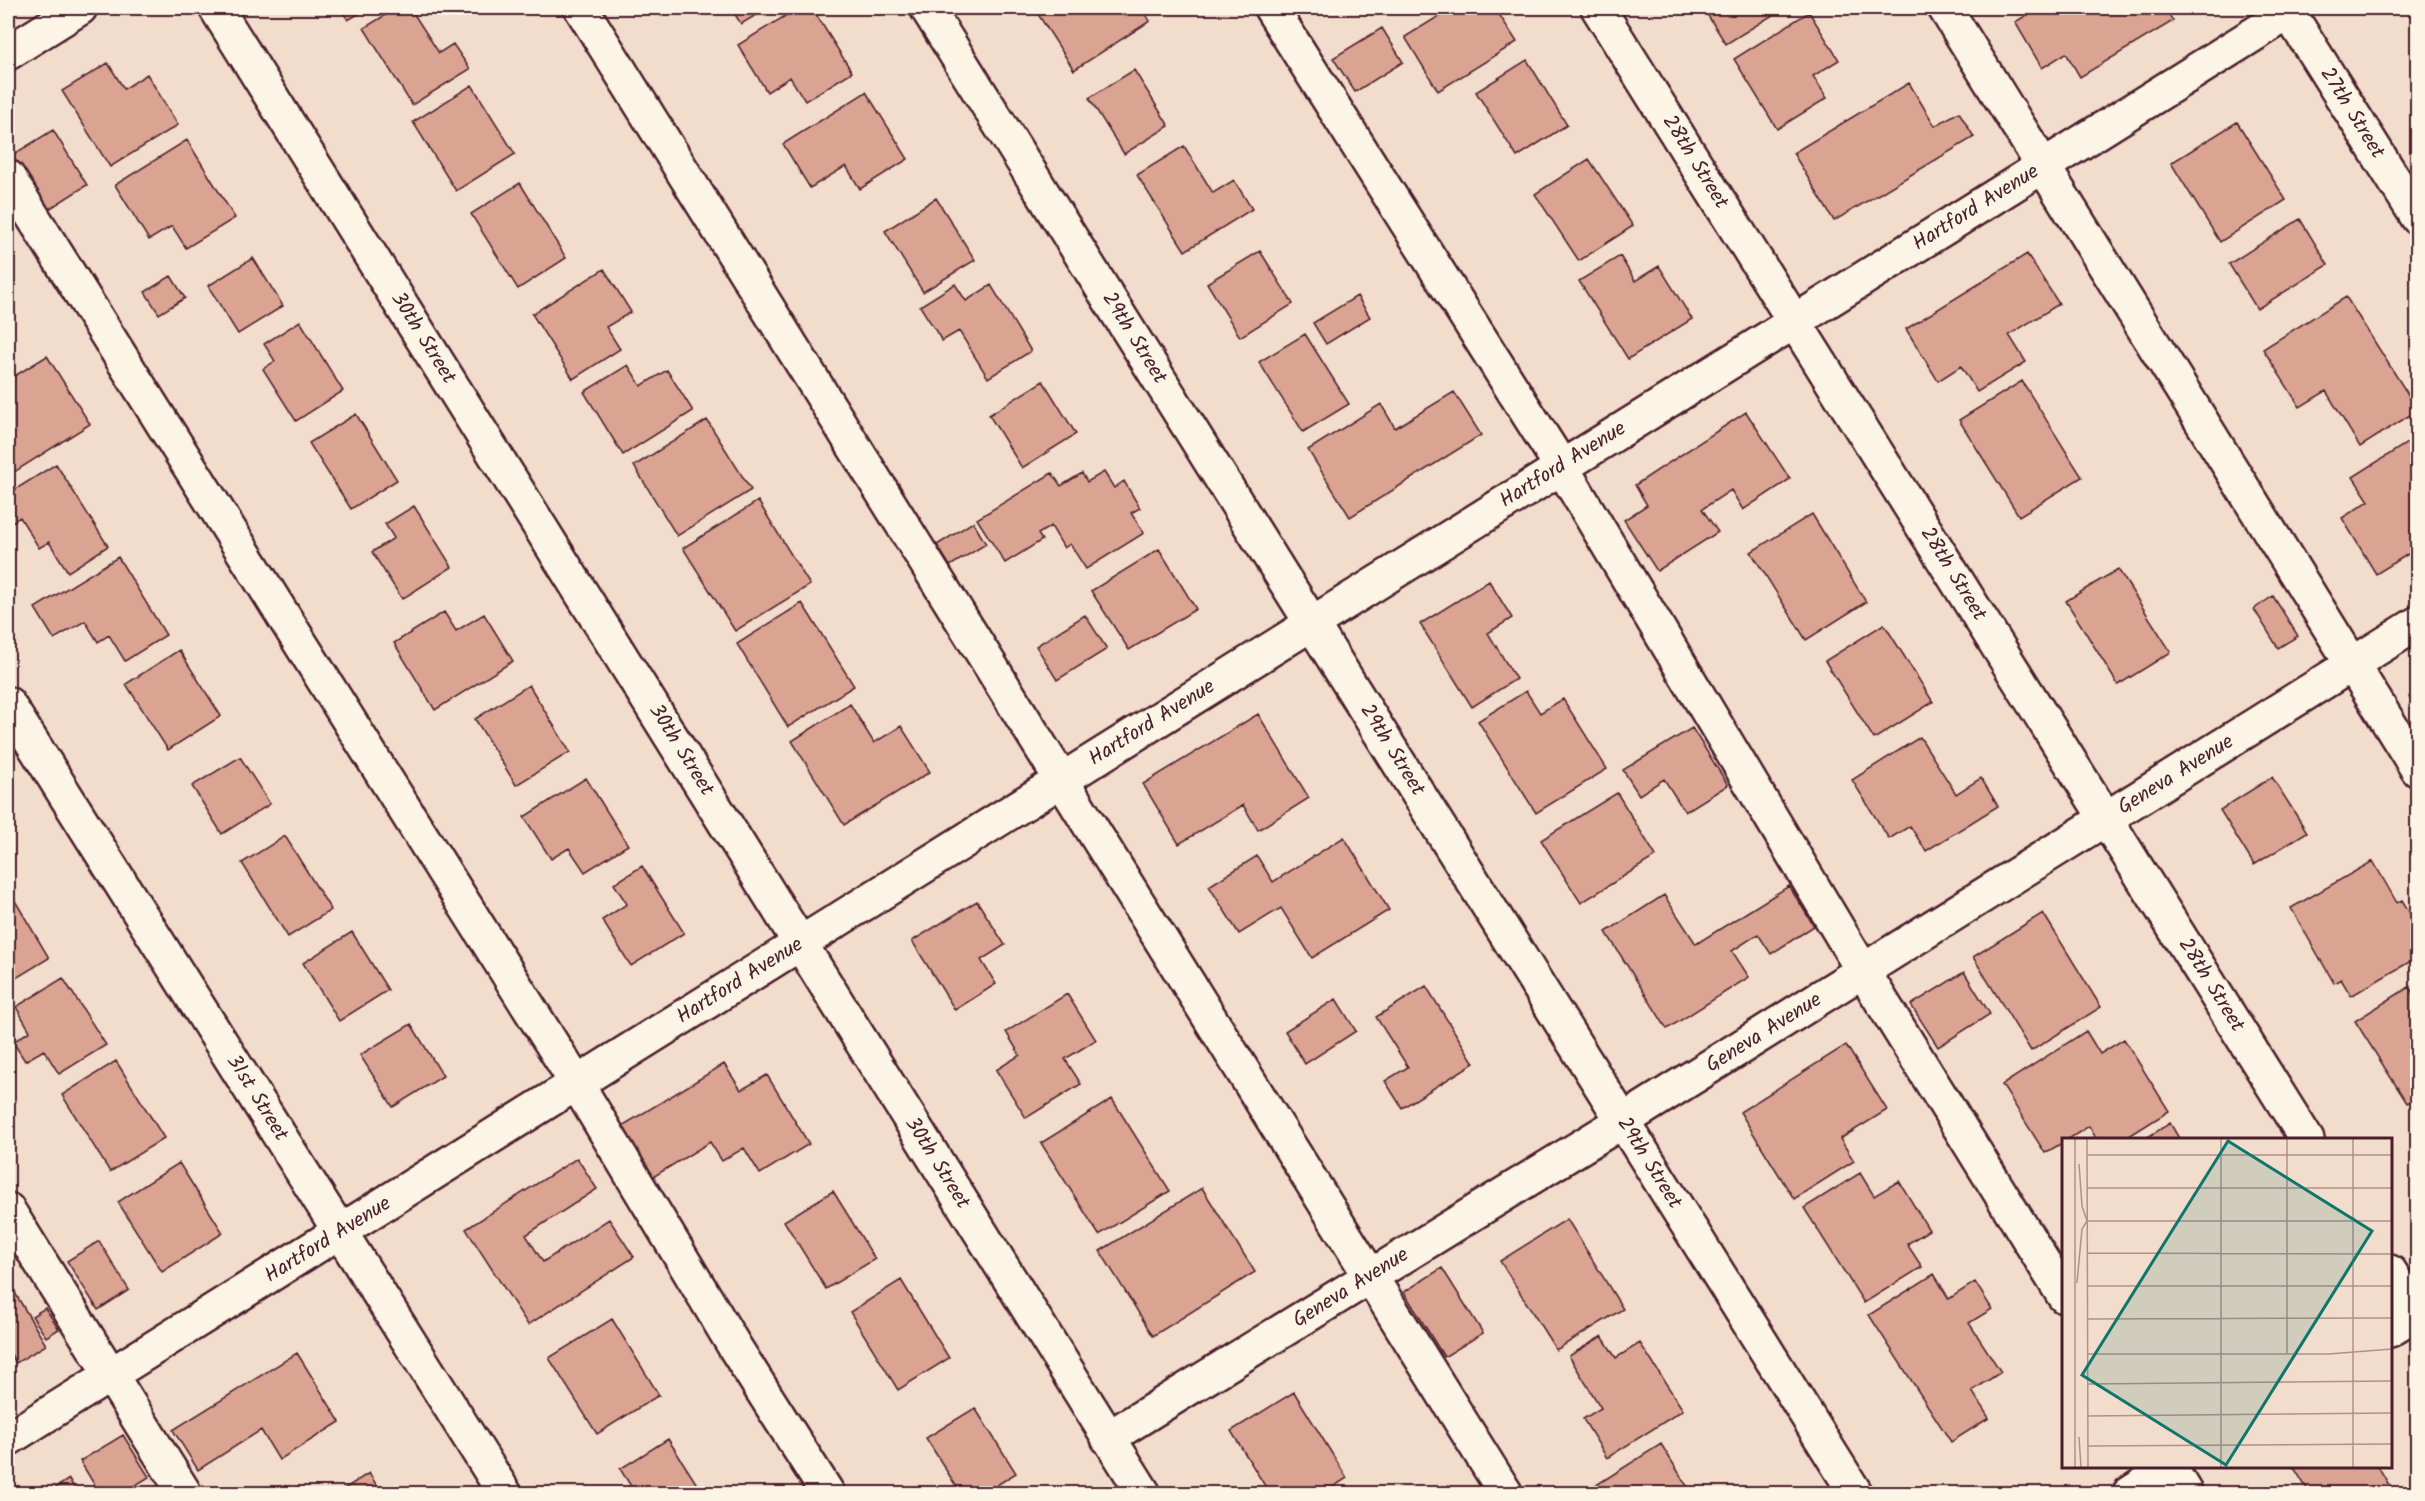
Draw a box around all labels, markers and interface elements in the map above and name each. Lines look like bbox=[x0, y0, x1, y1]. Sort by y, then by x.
street label: 27th Street bbox=[2311, 61, 2394, 166]
street label: 28th Street bbox=[1653, 108, 1738, 216]
street label: Hartford Avenue bbox=[1906, 156, 2046, 260]
street label: 30th Street bbox=[382, 285, 465, 391]
street label: 29th Street bbox=[1093, 285, 1176, 391]
street label: Hartford Avenue bbox=[1493, 413, 1633, 517]
street label: 28th Street bbox=[1911, 520, 1996, 628]
street label: Hartford Avenue bbox=[1082, 671, 1222, 775]
street label: 30th Street bbox=[640, 697, 723, 803]
street label: 29th Street bbox=[1351, 697, 1434, 803]
street label: Geneva Avenue bbox=[2111, 726, 2241, 824]
street label: Hartford Avenue bbox=[670, 929, 810, 1033]
street label: 28th Street bbox=[2169, 931, 2254, 1039]
street label: Geneva Avenue bbox=[1699, 984, 1829, 1082]
street label: 31st Street bbox=[217, 1048, 297, 1149]
street label: 30th Street bbox=[896, 1110, 979, 1216]
street label: 29th Street bbox=[1608, 1110, 1691, 1216]
inset map bbox=[2062, 1138, 2392, 1468]
street label: Hartford Avenue bbox=[258, 1188, 398, 1292]
street label: Geneva Avenue bbox=[1286, 1239, 1416, 1337]

